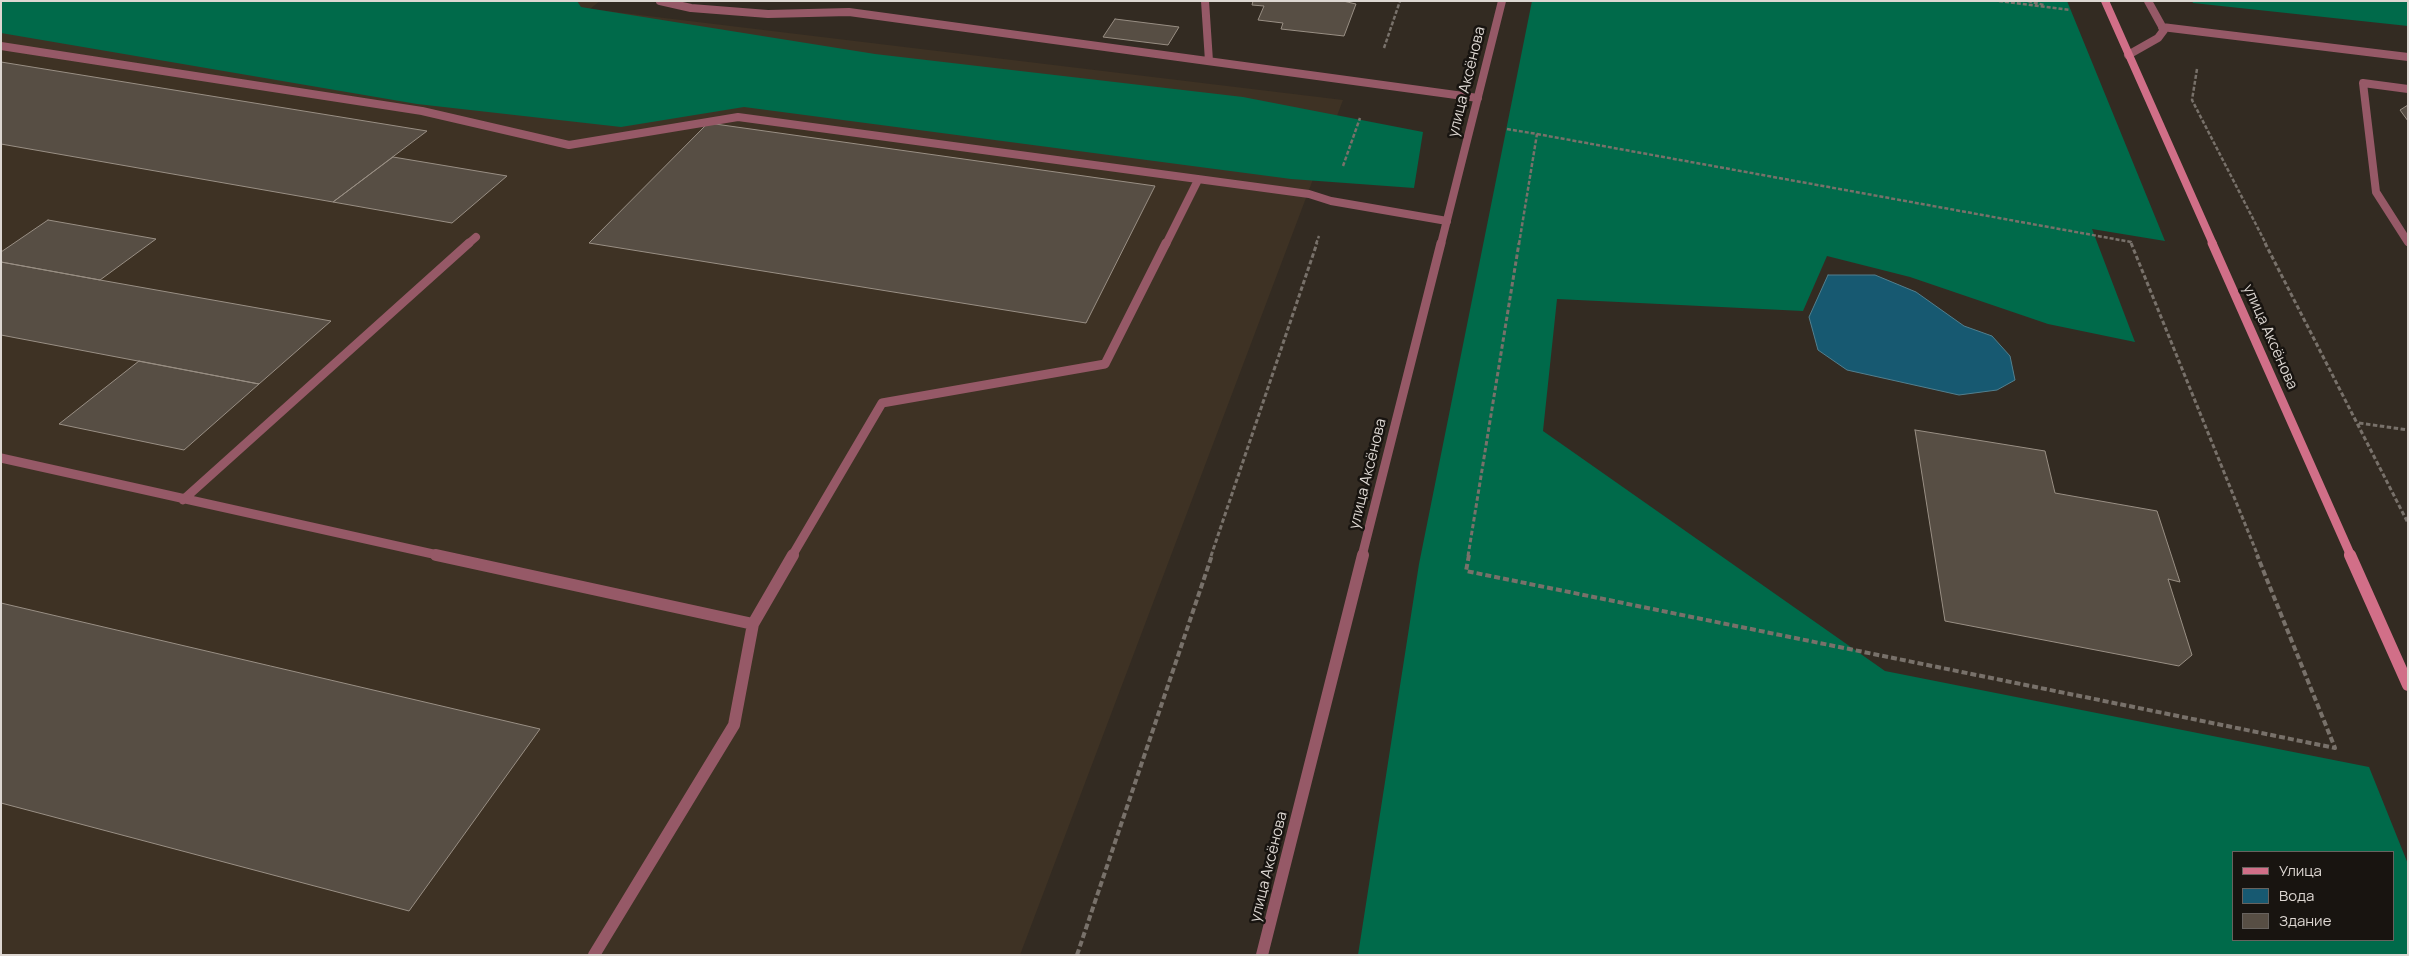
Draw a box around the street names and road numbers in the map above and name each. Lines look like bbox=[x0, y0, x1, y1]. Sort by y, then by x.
street label: улица Аксёнова bbox=[1445, 25, 1489, 139]
street label: улица Аксёнова bbox=[2239, 282, 2301, 392]
street label: улица Аксёнова bbox=[1346, 417, 1390, 531]
street label: улица Аксёнова bbox=[1247, 810, 1291, 924]

